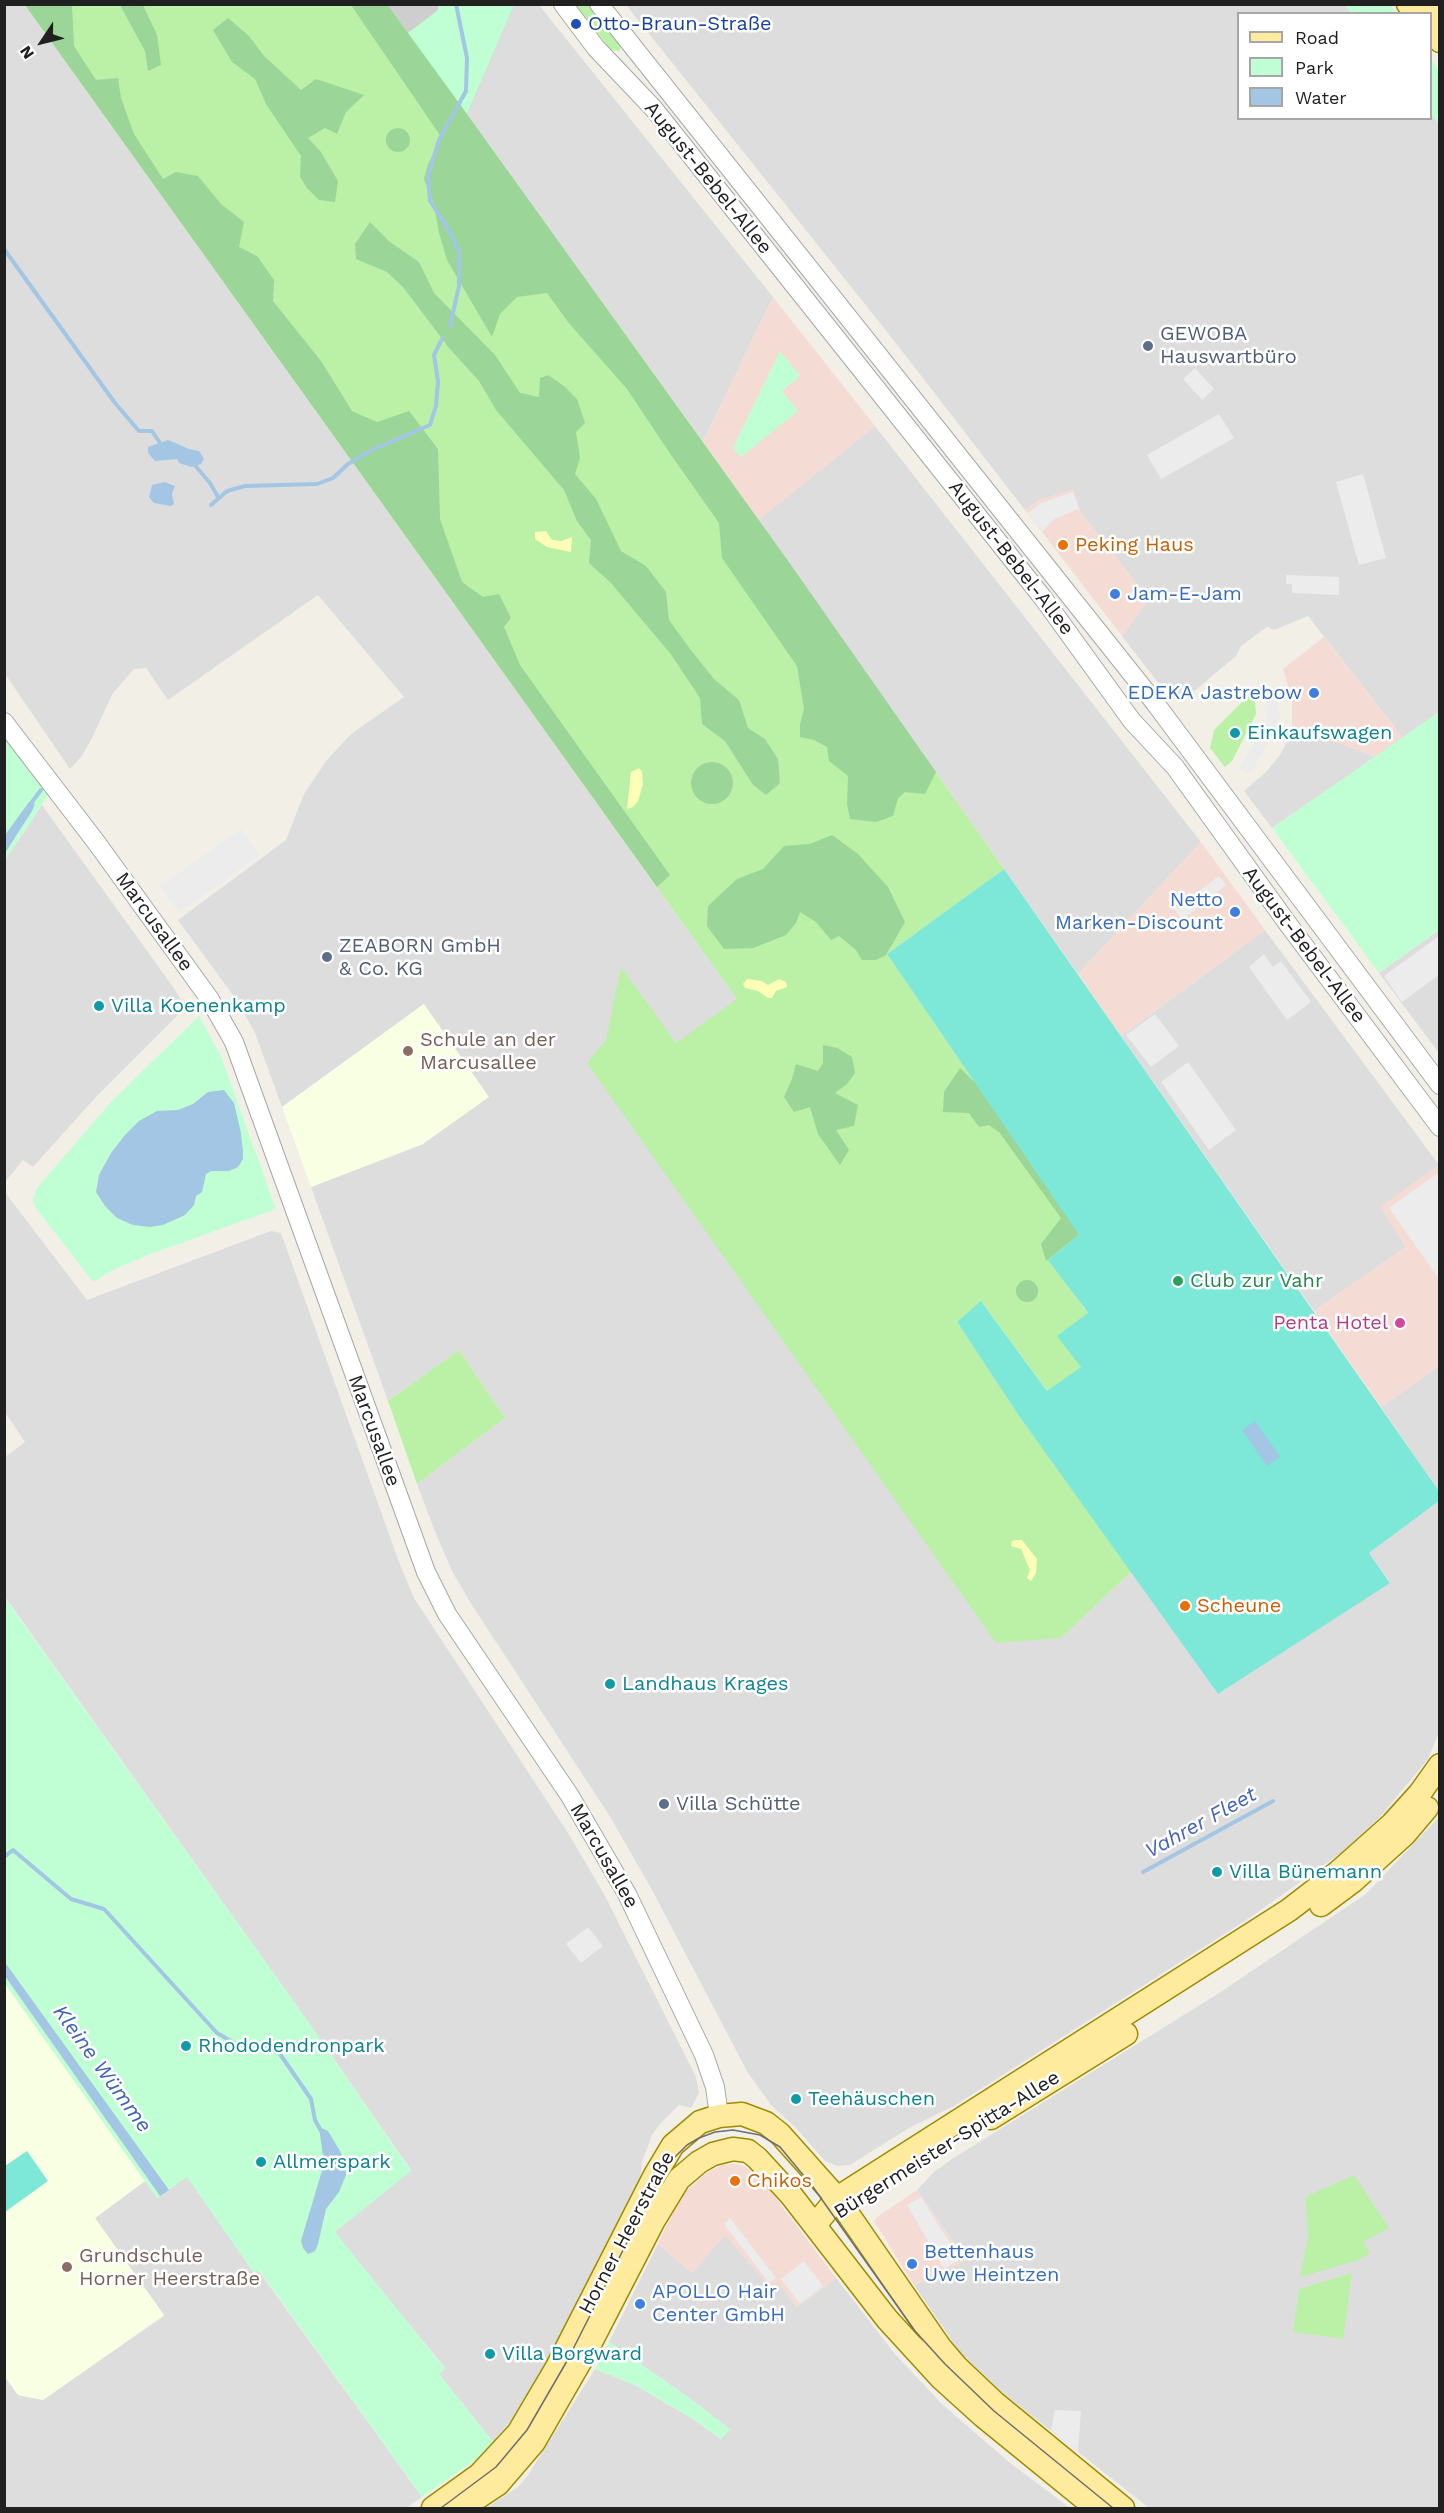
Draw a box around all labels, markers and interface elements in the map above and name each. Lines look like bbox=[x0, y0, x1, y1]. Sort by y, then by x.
north arrow bbox=[12, 12, 72, 72]
place label: Otto-Braun-Straße bbox=[588, 12, 772, 36]
legend bbox=[1237, 12, 1432, 120]
marker: Otto-Braun-Straße bbox=[569, 17, 583, 31]
text: Road bbox=[1295, 27, 1339, 48]
text: N bbox=[16, 42, 38, 63]
text: Park bbox=[1295, 57, 1334, 78]
text: Water bbox=[1295, 87, 1347, 108]
street label: August-Bebel-Allee bbox=[639, 97, 777, 259]
place label: GEWOBA Hauswartbüro bbox=[1160, 322, 1297, 369]
marker: GEWOBA Hauswartbüro bbox=[1141, 339, 1155, 353]
street label: August-Bebel-Allee bbox=[943, 476, 1079, 640]
place label: Peking Haus bbox=[1075, 533, 1194, 557]
marker: Peking Haus bbox=[1056, 538, 1070, 552]
place label: Jam-E-Jam bbox=[1127, 582, 1242, 606]
marker: Jam-E-Jam bbox=[1108, 587, 1122, 601]
place label: EDEKA Jastrebow bbox=[1127, 681, 1302, 705]
marker: EDEKA Jastrebow bbox=[1307, 686, 1321, 700]
place label: Einkaufswagen bbox=[1247, 721, 1392, 745]
marker: Einkaufswagen bbox=[1228, 726, 1242, 740]
street label: August-Bebel-Allee bbox=[1237, 862, 1371, 1028]
street label: Marcusallee bbox=[110, 868, 198, 976]
place label: Netto Marken-Discount bbox=[1055, 888, 1223, 935]
marker: Netto Marken-Discount bbox=[1228, 905, 1242, 919]
place label: ZEABORN GmbH & Co. KG bbox=[339, 934, 501, 981]
marker: ZEABORN GmbH & Co. KG bbox=[320, 950, 334, 964]
place label: Villa Koenenkamp bbox=[111, 994, 286, 1018]
marker: Villa Koenenkamp bbox=[92, 999, 106, 1013]
place label: Schule an der Marcusallee bbox=[420, 1028, 556, 1075]
marker: Schule an der Marcusallee bbox=[401, 1044, 415, 1058]
place label: Club zur Vahr bbox=[1190, 1269, 1323, 1293]
marker: Club zur Vahr bbox=[1171, 1274, 1185, 1288]
place label: Penta Hotel bbox=[1273, 1311, 1388, 1335]
marker: Penta Hotel bbox=[1393, 1316, 1407, 1330]
street label: Marcusallee bbox=[343, 1372, 405, 1490]
place label: Scheune bbox=[1197, 1594, 1281, 1618]
marker: Scheune bbox=[1178, 1599, 1192, 1613]
place label: Landhaus Krages bbox=[622, 1672, 789, 1696]
marker: Landhaus Krages bbox=[603, 1677, 617, 1691]
water label: Vahrer Fleet bbox=[1141, 1782, 1261, 1864]
place label: Villa Schütte bbox=[676, 1792, 800, 1816]
marker: Villa Schütte bbox=[657, 1797, 671, 1811]
street label: Marcusallee bbox=[564, 1799, 644, 1913]
place label: Villa Bünemann bbox=[1229, 1860, 1382, 1884]
marker: Villa Bünemann bbox=[1210, 1865, 1224, 1879]
water label: Kleine Wümme bbox=[47, 2000, 157, 2138]
place label: Rhododendronpark bbox=[198, 2034, 385, 2058]
marker: Rhododendronpark bbox=[179, 2039, 193, 2053]
street label: Bürgermeister-Spitta-Allee bbox=[830, 2066, 1064, 2224]
place label: Teehäuschen bbox=[808, 2087, 935, 2111]
marker: Teehäuschen bbox=[789, 2092, 803, 2106]
street label: Horner Heerstraße bbox=[574, 2147, 680, 2319]
place label: Allmerspark bbox=[273, 2150, 391, 2174]
marker: Allmerspark bbox=[254, 2155, 268, 2169]
place label: Chikos bbox=[747, 2169, 812, 2193]
marker: Chikos bbox=[728, 2174, 742, 2188]
place label: Bettenhaus Uwe Heintzen bbox=[924, 2240, 1059, 2287]
place label: Grundschule Horner Heerstraße bbox=[79, 2244, 260, 2291]
marker: Bettenhaus Uwe Heintzen bbox=[905, 2257, 919, 2271]
marker: Grundschule Horner Heerstraße bbox=[60, 2260, 74, 2274]
place label: APOLLO Hair Center GmbH bbox=[652, 2280, 785, 2327]
marker: APOLLO Hair Center GmbH bbox=[633, 2297, 647, 2311]
place label: Villa Borgward bbox=[502, 2342, 642, 2366]
marker: Villa Borgward bbox=[483, 2347, 497, 2361]

